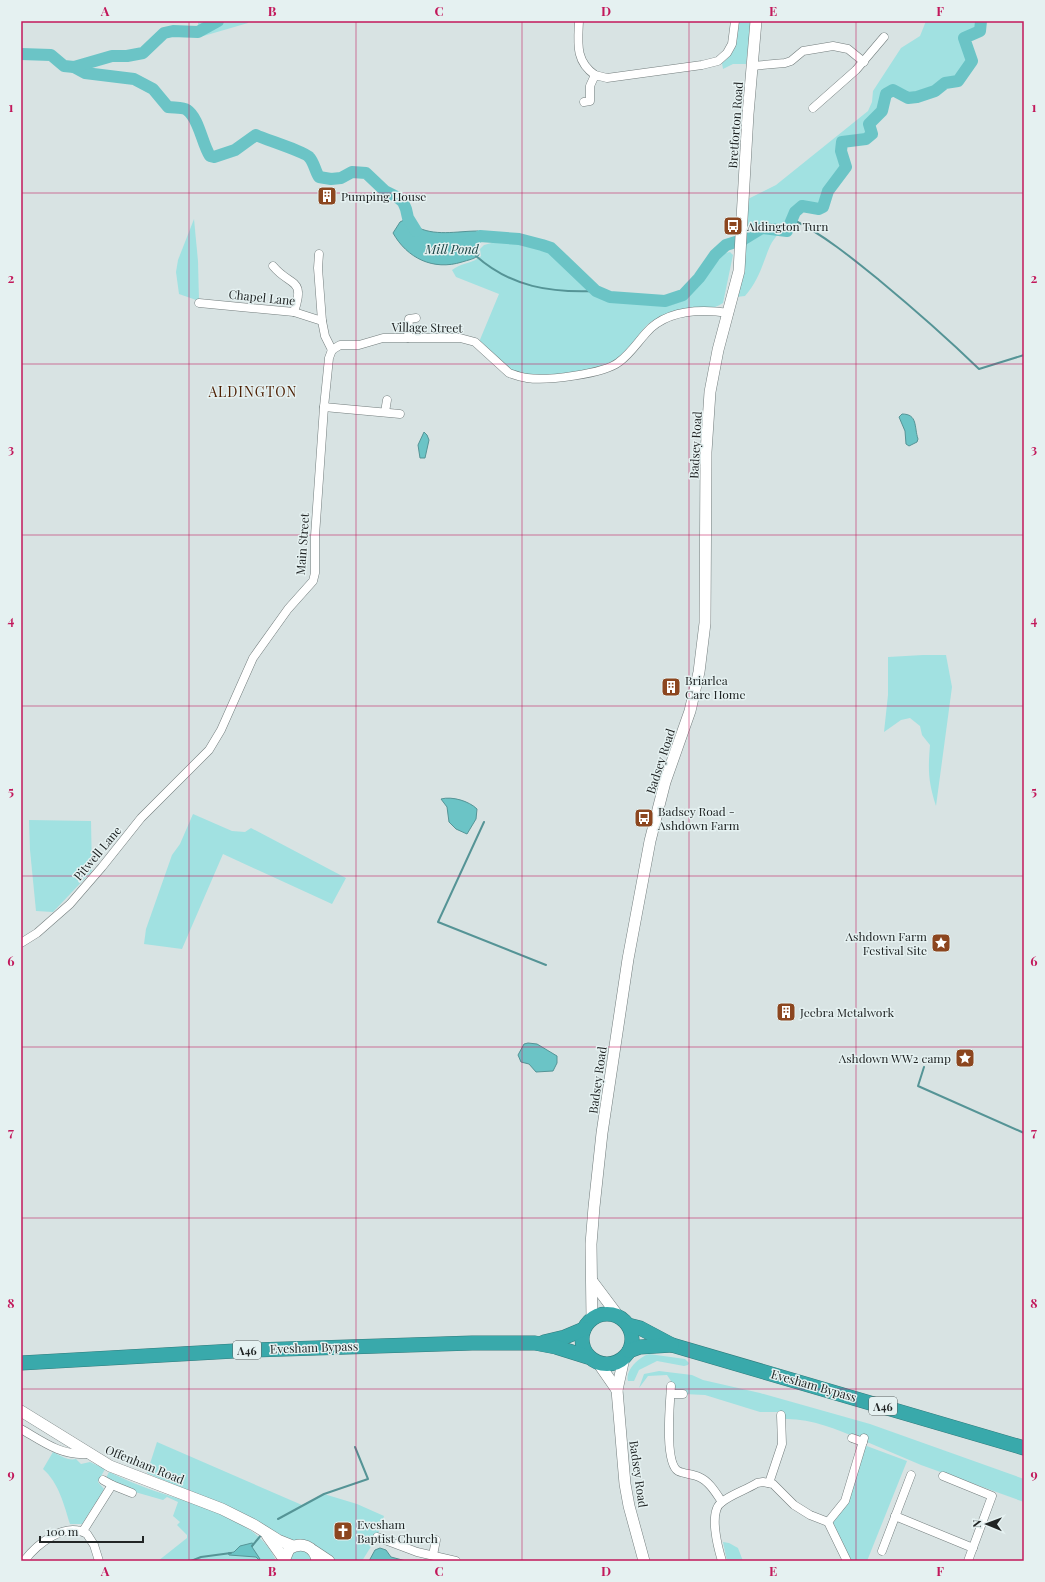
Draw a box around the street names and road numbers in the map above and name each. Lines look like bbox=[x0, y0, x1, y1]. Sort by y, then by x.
street label: Bretforton Road bbox=[724, 81, 746, 169]
street label: Chapel Lane bbox=[228, 286, 296, 308]
street label: Village Street bbox=[390, 318, 463, 336]
street label: Badsey Road bbox=[685, 411, 705, 479]
street label: Main Street bbox=[292, 512, 312, 576]
street label: Badsey Road bbox=[642, 726, 678, 796]
street label: Pitwell Lane bbox=[70, 823, 124, 883]
street label: Badsey Road bbox=[584, 1045, 610, 1115]
street label: Evesham Bypass bbox=[270, 1337, 358, 1357]
road number: A46 bbox=[233, 1341, 261, 1359]
street label: Evesham Bypass bbox=[769, 1365, 859, 1405]
road number: A46 bbox=[869, 1397, 897, 1415]
street label: Badsey Road bbox=[626, 1439, 652, 1509]
street label: Offenham Road bbox=[103, 1441, 187, 1487]

